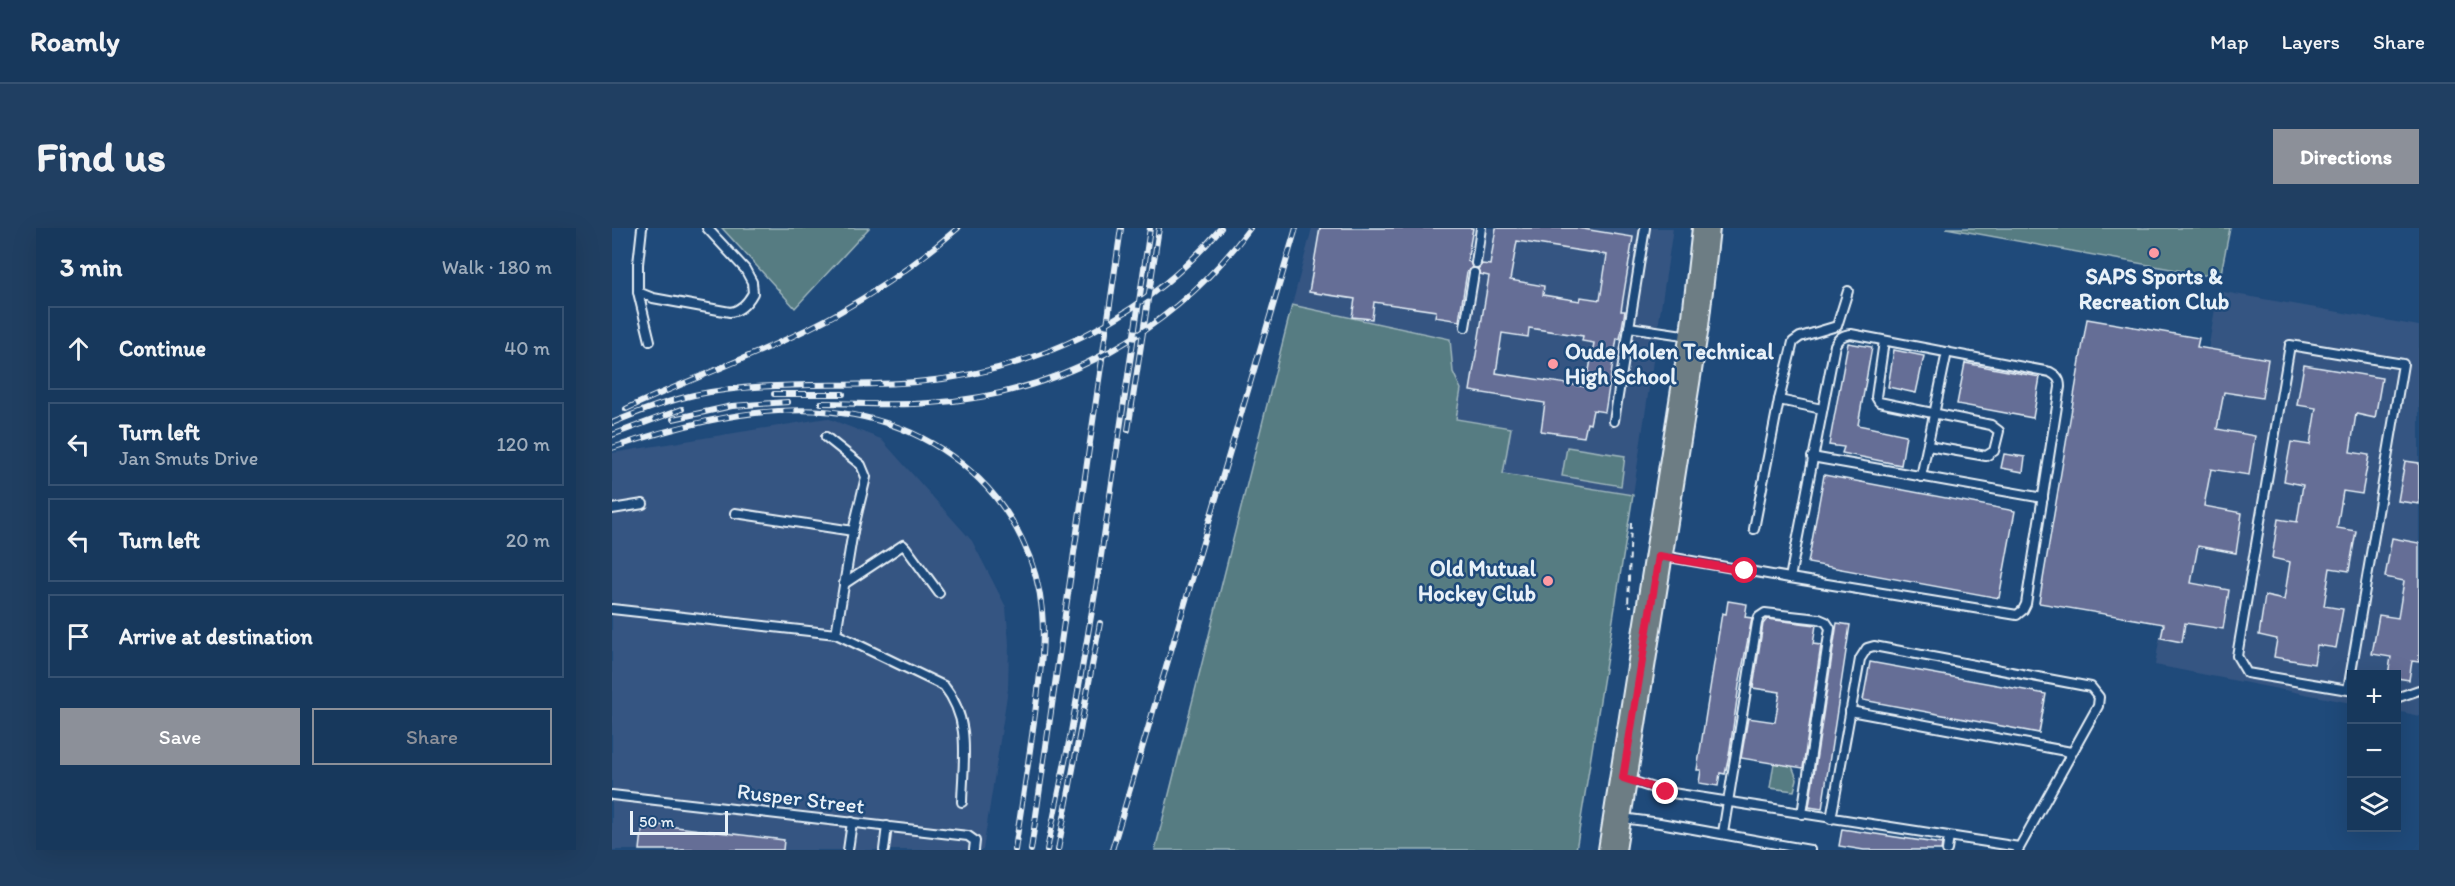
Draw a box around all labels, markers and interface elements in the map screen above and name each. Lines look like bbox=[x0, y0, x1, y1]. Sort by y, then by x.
text: Roamly bbox=[30, 24, 120, 58]
text: Map bbox=[2210, 29, 2249, 54]
text: Layers bbox=[2282, 29, 2340, 54]
text: Share bbox=[2373, 29, 2425, 54]
button: Directions bbox=[2273, 129, 2419, 184]
text: Find us bbox=[36, 131, 166, 182]
marker: SAPS Sports & Recreation Club bbox=[2147, 246, 2161, 260]
text: 3 min bbox=[60, 251, 122, 283]
text: Walk · 180 m bbox=[442, 255, 552, 279]
place label: SAPS Sports & Recreation Club bbox=[2079, 263, 2229, 315]
icon: ahead bbox=[62, 332, 95, 365]
text: Continue bbox=[119, 335, 206, 362]
text: 40 m bbox=[504, 336, 550, 360]
place label: Oude Molen Technical High School bbox=[1565, 338, 1774, 390]
marker: Oude Molen Technical High School bbox=[1546, 357, 1560, 371]
text: Turn left bbox=[119, 419, 200, 446]
icon: left bbox=[62, 428, 95, 461]
text: 120 m bbox=[497, 432, 550, 456]
text: Jan Smuts Drive bbox=[119, 446, 258, 470]
icon: left bbox=[62, 524, 95, 557]
text: Turn left bbox=[119, 527, 200, 554]
text: 20 m bbox=[506, 528, 550, 552]
place label: Old Mutual Hockey Club bbox=[1418, 555, 1537, 607]
route start bbox=[1731, 557, 1757, 583]
marker: Old Mutual Hockey Club bbox=[1541, 574, 1555, 588]
icon: arrive bbox=[62, 620, 95, 653]
text: Arrive at destination bbox=[119, 623, 313, 650]
map controls bbox=[2347, 670, 2401, 832]
button: + bbox=[2347, 670, 2401, 724]
button: Save bbox=[60, 708, 300, 765]
button: Share bbox=[312, 708, 552, 765]
button: − bbox=[2347, 724, 2401, 778]
street label: Rusper Street bbox=[736, 777, 866, 820]
route end bbox=[1652, 778, 1678, 804]
button: layers bbox=[2347, 778, 2401, 832]
scale bar bbox=[630, 808, 728, 836]
text: 50 m bbox=[639, 812, 674, 831]

